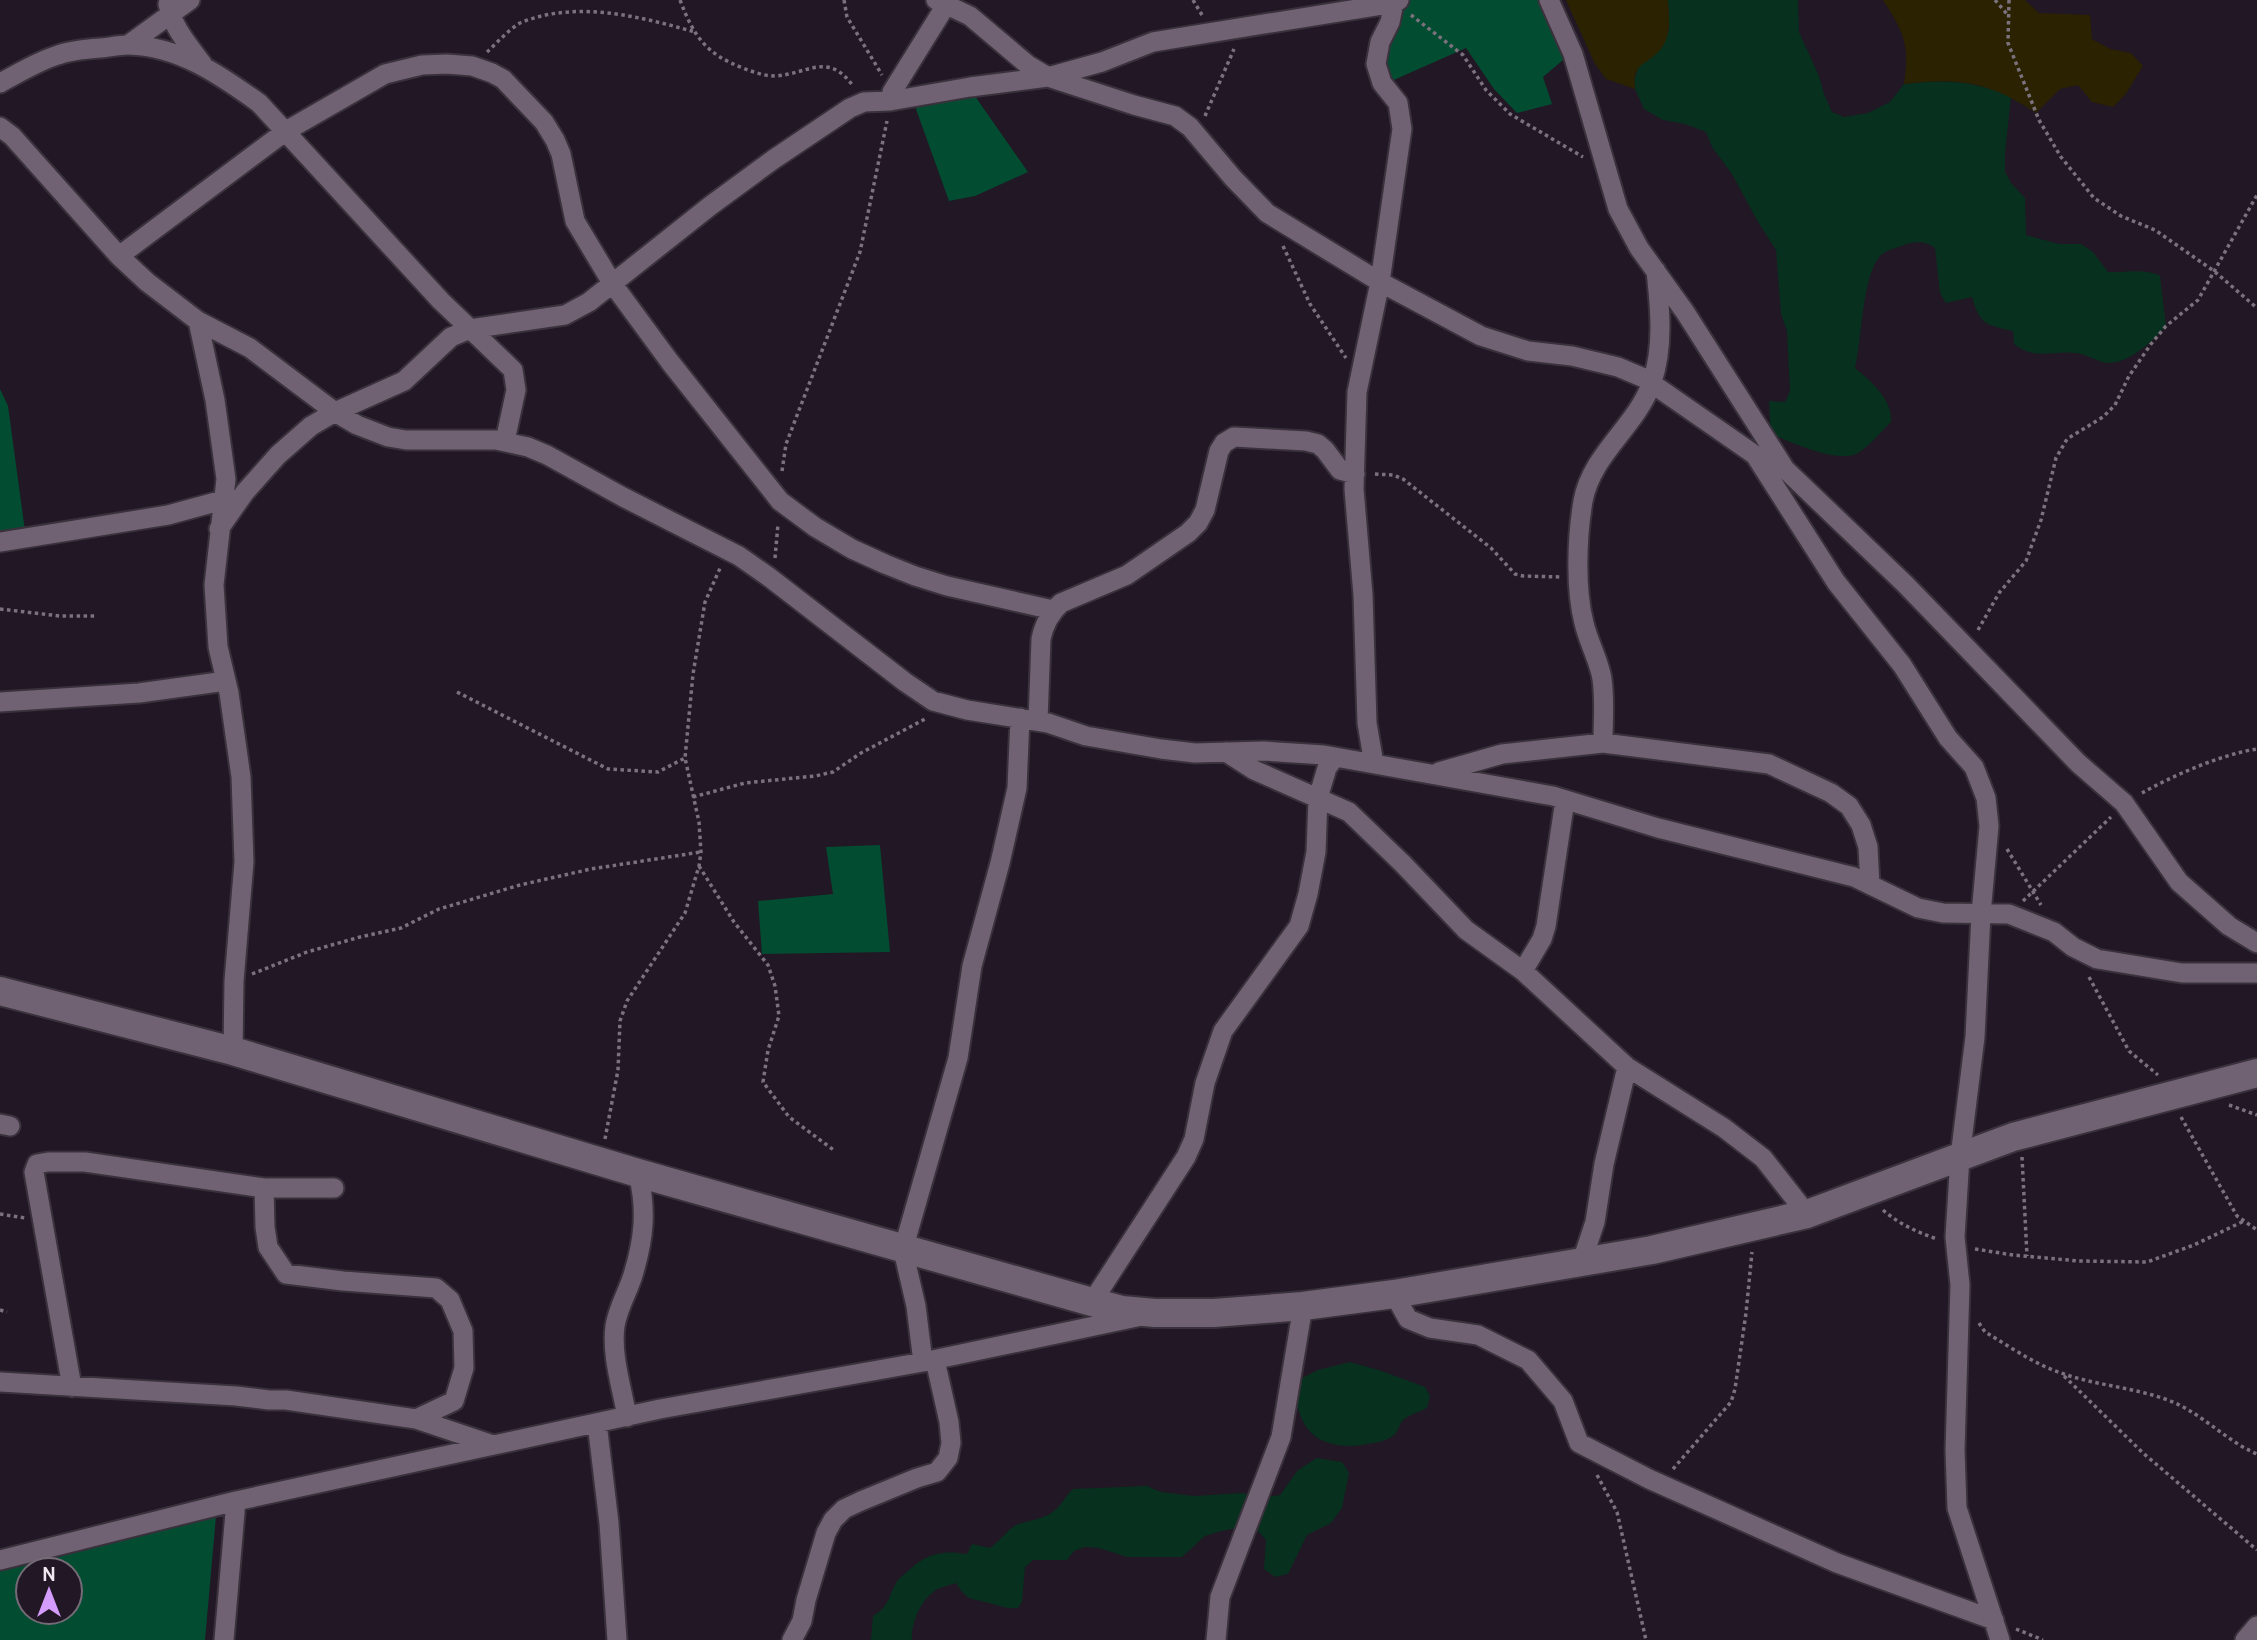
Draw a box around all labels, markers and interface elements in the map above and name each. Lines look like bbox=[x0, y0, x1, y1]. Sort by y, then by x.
north arrow bbox=[14, 1556, 84, 1626]
text: N bbox=[42, 1563, 56, 1586]

